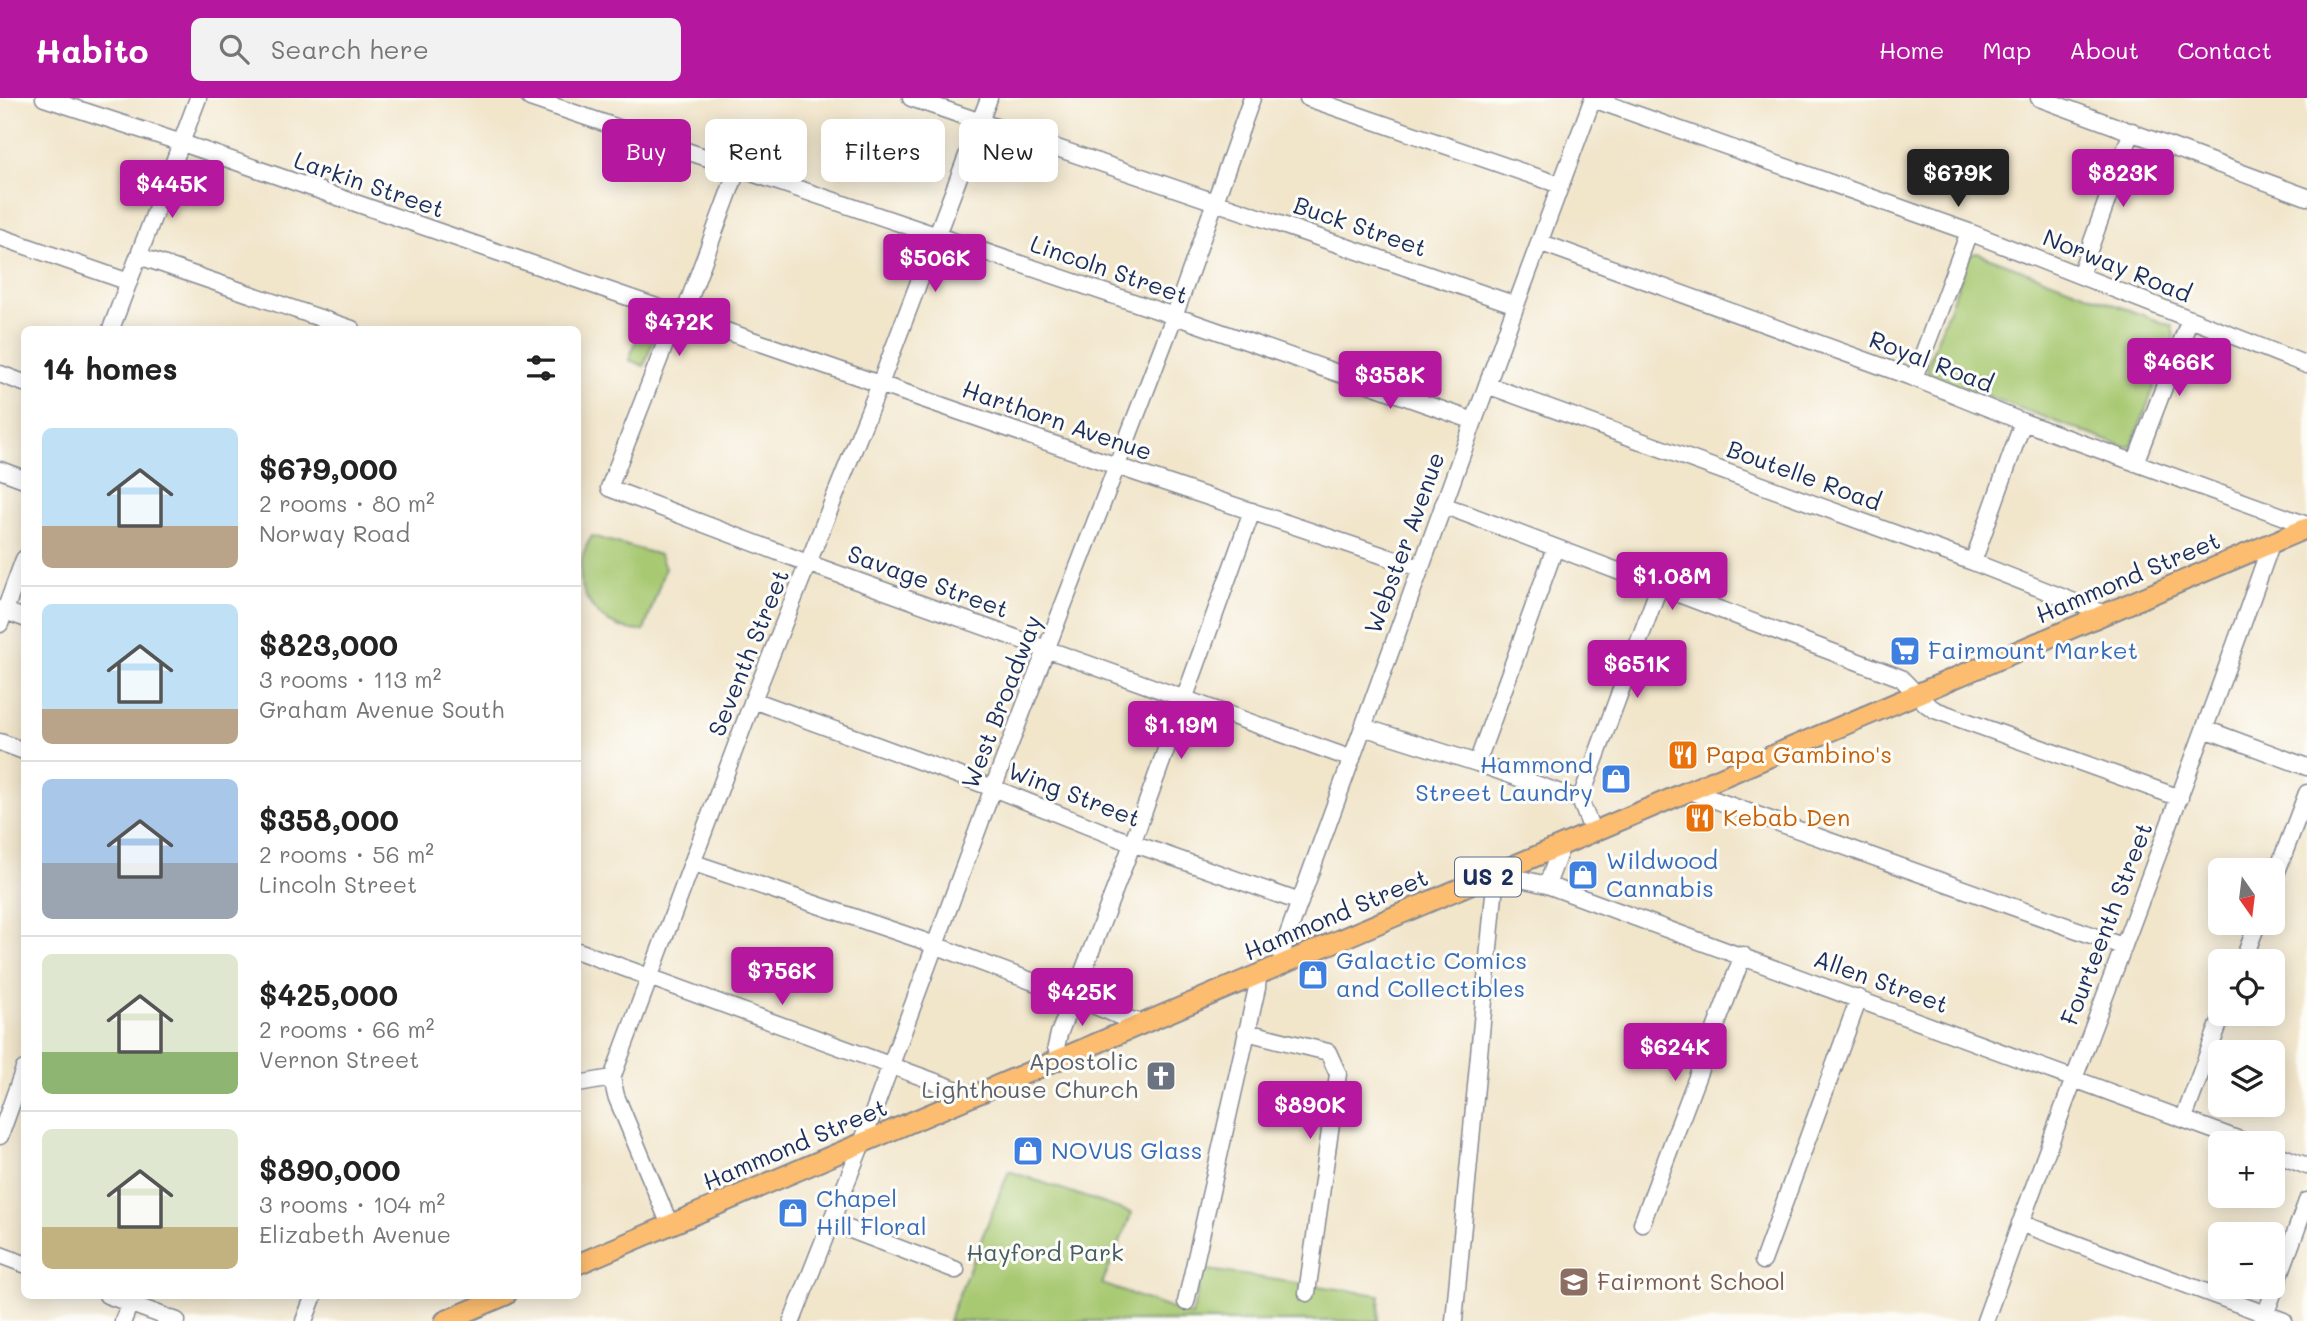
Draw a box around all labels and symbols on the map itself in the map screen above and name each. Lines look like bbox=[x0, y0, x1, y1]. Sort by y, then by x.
street label: Larkin Street bbox=[290, 143, 449, 224]
pin: $679K bbox=[1909, 150, 2007, 209]
pin: $823K bbox=[2074, 150, 2172, 209]
pin: $445K bbox=[123, 160, 221, 220]
street label: Buck Street bbox=[1290, 188, 1431, 263]
street label: Norway Road bbox=[2039, 221, 2196, 308]
street label: Lincoln Street bbox=[1026, 227, 1193, 310]
pin: $506K bbox=[886, 234, 984, 294]
pin: $472K bbox=[630, 299, 728, 358]
street label: Royal Road bbox=[1865, 323, 1998, 398]
pin: $466K bbox=[2130, 338, 2228, 398]
pin: $358K bbox=[1341, 352, 1439, 411]
street label: Harthorn Avenue bbox=[959, 373, 1156, 467]
street label: Boutelle Road bbox=[1723, 432, 1886, 517]
street label: Webster Avenue bbox=[1356, 447, 1451, 638]
street label: Hammond Street bbox=[2031, 524, 2224, 629]
street label: Savage Street bbox=[844, 537, 1013, 624]
pin: $1.08M bbox=[1615, 552, 1729, 612]
street label: Seventh Street bbox=[700, 564, 795, 740]
street label: West Broadway bbox=[953, 610, 1048, 793]
supermarket icon: Fairmount Market bbox=[1888, 634, 1922, 668]
place label: Fairmount Market bbox=[1928, 634, 2138, 665]
pin: $651K bbox=[1588, 640, 1686, 700]
pin: $1.19M bbox=[1124, 702, 1238, 761]
restaurant icon: Papa Gambino's bbox=[1666, 738, 1700, 772]
place label: Papa Gambino's bbox=[1706, 738, 1892, 769]
place label: Hammond Street Laundry bbox=[1415, 748, 1593, 807]
street label: Wing Street bbox=[1004, 754, 1145, 833]
shop icon: Hammond Street Laundry bbox=[1599, 762, 1633, 796]
restaurant icon: Kebab Den bbox=[1683, 801, 1717, 835]
place label: Kebab Den bbox=[1723, 801, 1850, 832]
street label: Fourteenth Street bbox=[2053, 818, 2159, 1029]
place label: Wildwood Cannabis bbox=[1606, 844, 1718, 903]
road number: US 2 bbox=[1455, 858, 1521, 897]
shop icon: Wildwood Cannabis bbox=[1566, 858, 1600, 892]
north arrow bbox=[2208, 858, 2286, 934]
street label: Hammond Street bbox=[1239, 861, 1432, 966]
street label: Allen Street bbox=[1810, 942, 1953, 1019]
place label: Galactic Comics and Collectibles bbox=[1336, 944, 1527, 1003]
pin: $756K bbox=[733, 948, 831, 1007]
shop icon: Galactic Comics and Collectibles bbox=[1296, 958, 1330, 992]
pin: $425K bbox=[1033, 968, 1131, 1028]
pin: $624K bbox=[1626, 1024, 1724, 1083]
place label: Apostolic Lighthouse Church bbox=[921, 1045, 1138, 1104]
church icon: Apostolic Lighthouse Church bbox=[1144, 1059, 1178, 1093]
pin: $890K bbox=[1261, 1082, 1359, 1141]
street label: Hammond Street bbox=[698, 1091, 891, 1196]
shop icon: NOVUS Glass bbox=[1011, 1134, 1045, 1168]
place label: NOVUS Glass bbox=[1051, 1134, 1202, 1165]
place label: Chapel Hill Floral bbox=[816, 1182, 927, 1241]
shop icon: Chapel Hill Floral bbox=[776, 1196, 810, 1230]
park label: Hayford Park bbox=[966, 1236, 1124, 1267]
school or university icon: Fairmont School bbox=[1557, 1265, 1591, 1299]
place label: Fairmont School bbox=[1597, 1265, 1785, 1296]

